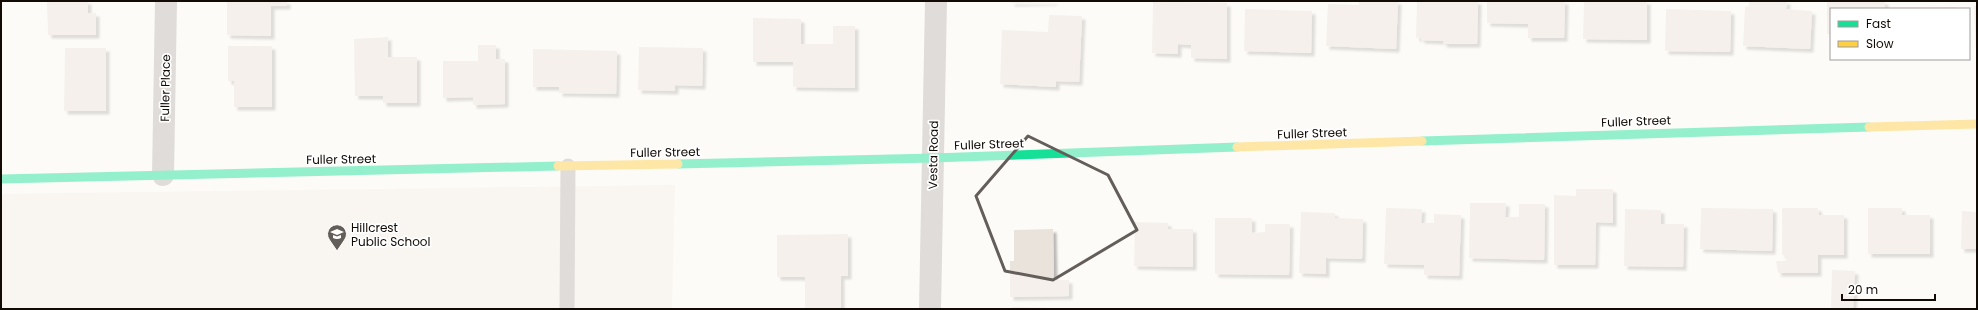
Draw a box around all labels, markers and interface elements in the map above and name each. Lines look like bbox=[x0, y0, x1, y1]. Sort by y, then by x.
legend bbox=[1830, 8, 1970, 60]
text: Fast bbox=[1866, 15, 1891, 32]
text: Slow bbox=[1866, 35, 1894, 52]
street label: Fuller Place bbox=[156, 54, 174, 122]
street label: Fuller Street bbox=[1601, 111, 1671, 131]
street label: Vesta Road bbox=[924, 121, 942, 189]
street label: Fuller Street bbox=[1277, 123, 1347, 143]
street label: Fuller Street bbox=[954, 134, 1024, 154]
street label: Fuller Street bbox=[630, 143, 700, 161]
street label: Fuller Street bbox=[306, 150, 376, 168]
place label: Hillcrest Public School bbox=[351, 219, 431, 250]
school or university icon: Hillcrest Public School bbox=[326, 223, 348, 251]
scale bar bbox=[1842, 276, 1935, 302]
text: 20 m bbox=[1848, 281, 1878, 298]

